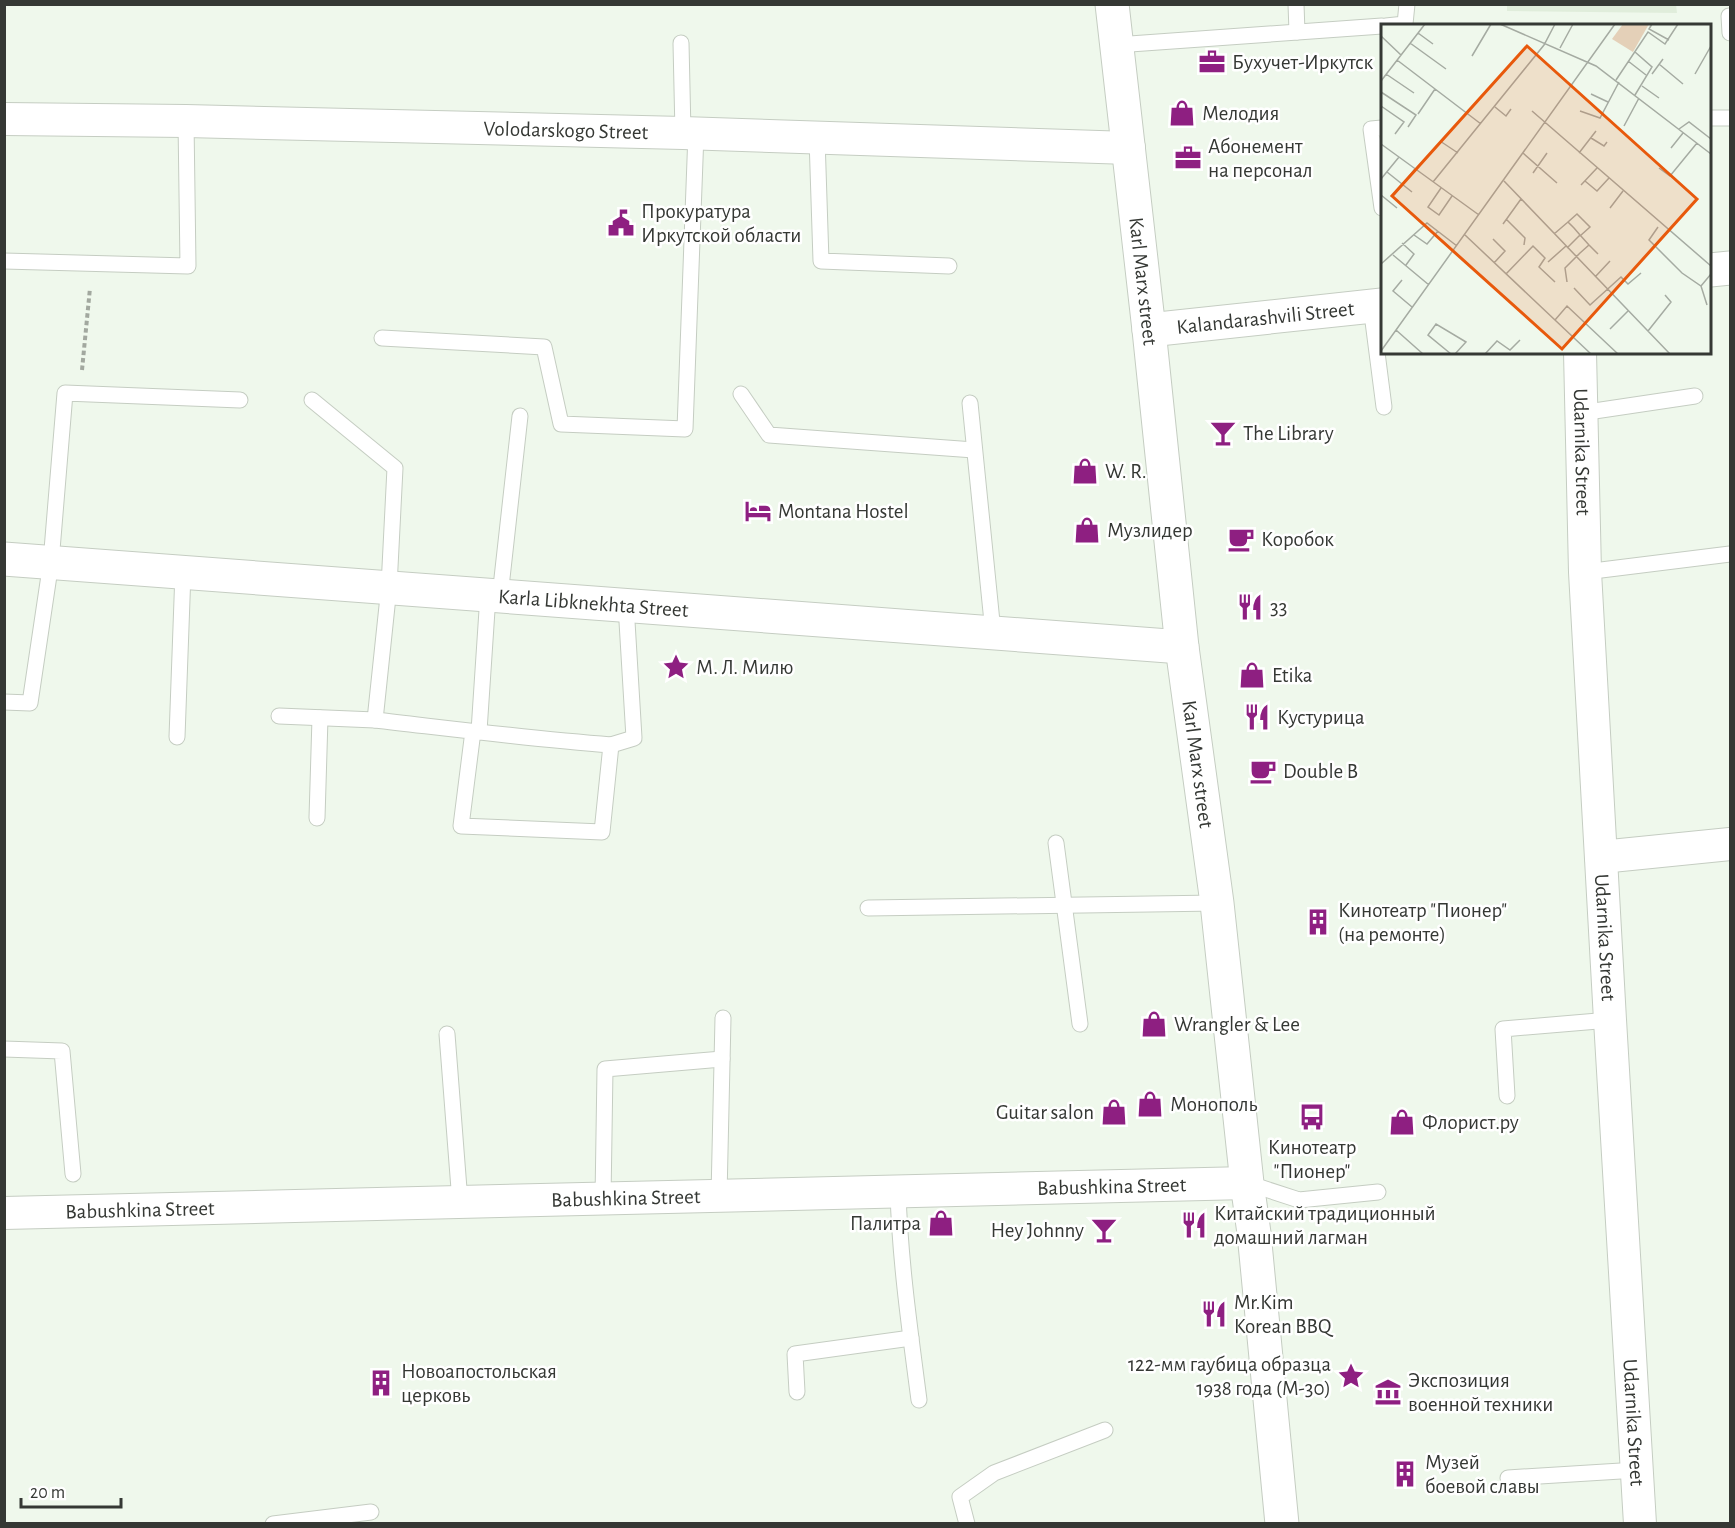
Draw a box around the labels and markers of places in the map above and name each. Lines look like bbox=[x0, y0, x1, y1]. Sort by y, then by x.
office icon: Бухучет-Иркутск bbox=[1197, 47, 1227, 77]
place label: Бухучет-Иркутск bbox=[1232, 52, 1374, 73]
shop icon: Мелодия bbox=[1167, 98, 1197, 128]
place label: Мелодия bbox=[1202, 103, 1279, 124]
place label: Абонемент на персонал bbox=[1208, 136, 1313, 181]
office icon: Абонемент на персонал bbox=[1173, 143, 1203, 173]
place label: Прокуратура Иркутской области bbox=[641, 201, 801, 246]
public building icon: Прокуратура Иркутской области bbox=[606, 208, 636, 238]
bar icon: The Library bbox=[1208, 418, 1238, 448]
place label: The Library bbox=[1243, 423, 1334, 444]
shop icon: W. R. bbox=[1070, 456, 1100, 486]
place label: W. R. bbox=[1105, 461, 1147, 482]
hotel icon: Montana Hostel bbox=[743, 496, 773, 526]
place label: Montana Hostel bbox=[778, 501, 909, 522]
shop icon: Музлидер bbox=[1072, 515, 1102, 545]
place label: Музлидер bbox=[1107, 520, 1193, 541]
cafe icon: Коробок bbox=[1226, 524, 1256, 554]
place label: Коробок bbox=[1261, 529, 1334, 550]
restaurant icon: 33 bbox=[1235, 592, 1265, 622]
place label: 33 bbox=[1270, 597, 1287, 618]
place icon: М. Л. Милю bbox=[661, 652, 691, 682]
place label: М. Л. Милю bbox=[696, 657, 794, 678]
shop icon: Etika bbox=[1237, 660, 1267, 690]
place label: Etika bbox=[1272, 665, 1313, 686]
restaurant icon: Кустурица bbox=[1242, 702, 1272, 732]
place label: Кустурица bbox=[1277, 707, 1365, 728]
cafe icon: Double B bbox=[1248, 756, 1278, 786]
place label: Double B bbox=[1283, 761, 1358, 782]
place label: Кинотеатр "Пионер" (на ремонте) bbox=[1338, 900, 1507, 945]
building icon: Кинотеатр "Пионер" (на ремонте) bbox=[1303, 907, 1333, 937]
shop icon: Wrangler & Lee bbox=[1139, 1009, 1169, 1039]
place label: Wrangler & Lee bbox=[1174, 1014, 1300, 1035]
shop icon: Монополь bbox=[1135, 1089, 1165, 1119]
place label: Монополь bbox=[1170, 1094, 1257, 1115]
shop icon: Guitar salon bbox=[1099, 1097, 1129, 1127]
place label: Guitar salon bbox=[996, 1102, 1094, 1123]
bus stop icon: Кинотеатр "Пионер" bbox=[1297, 1102, 1327, 1132]
shop icon: Флорист.ру bbox=[1387, 1107, 1417, 1137]
place label: Флорист.ру bbox=[1422, 1112, 1519, 1133]
place label: Кинотеатр "Пионер" bbox=[1268, 1137, 1356, 1182]
place label: Китайский традиционный домашний лагман bbox=[1214, 1203, 1436, 1248]
shop icon: Палитра bbox=[926, 1208, 956, 1238]
restaurant icon: Китайский традиционный домашний лагман bbox=[1179, 1210, 1209, 1240]
place label: Палитра bbox=[850, 1213, 921, 1234]
bar icon: Hey Johnny bbox=[1089, 1215, 1119, 1245]
place label: Hey Johnny bbox=[991, 1220, 1084, 1241]
place label: Mr.Kim Korean BBQ bbox=[1234, 1292, 1334, 1337]
restaurant icon: Mr.Kim Korean BBQ bbox=[1199, 1299, 1229, 1329]
place label: 122-мм гаубица образца 1938 года (М-30) bbox=[1128, 1354, 1331, 1399]
place label: Новоапостольская церковь bbox=[401, 1361, 557, 1406]
place icon: 122-мм гаубица образца 1938 года (М-30) bbox=[1336, 1361, 1366, 1391]
building icon: Новоапостольская церковь bbox=[366, 1368, 396, 1398]
place label: Экспозиция военной техники bbox=[1408, 1370, 1553, 1415]
museum icon: Экспозиция военной техники bbox=[1373, 1377, 1403, 1407]
place label: Музей боевой славы bbox=[1425, 1452, 1540, 1497]
building icon: Музей боевой славы bbox=[1390, 1459, 1420, 1489]

